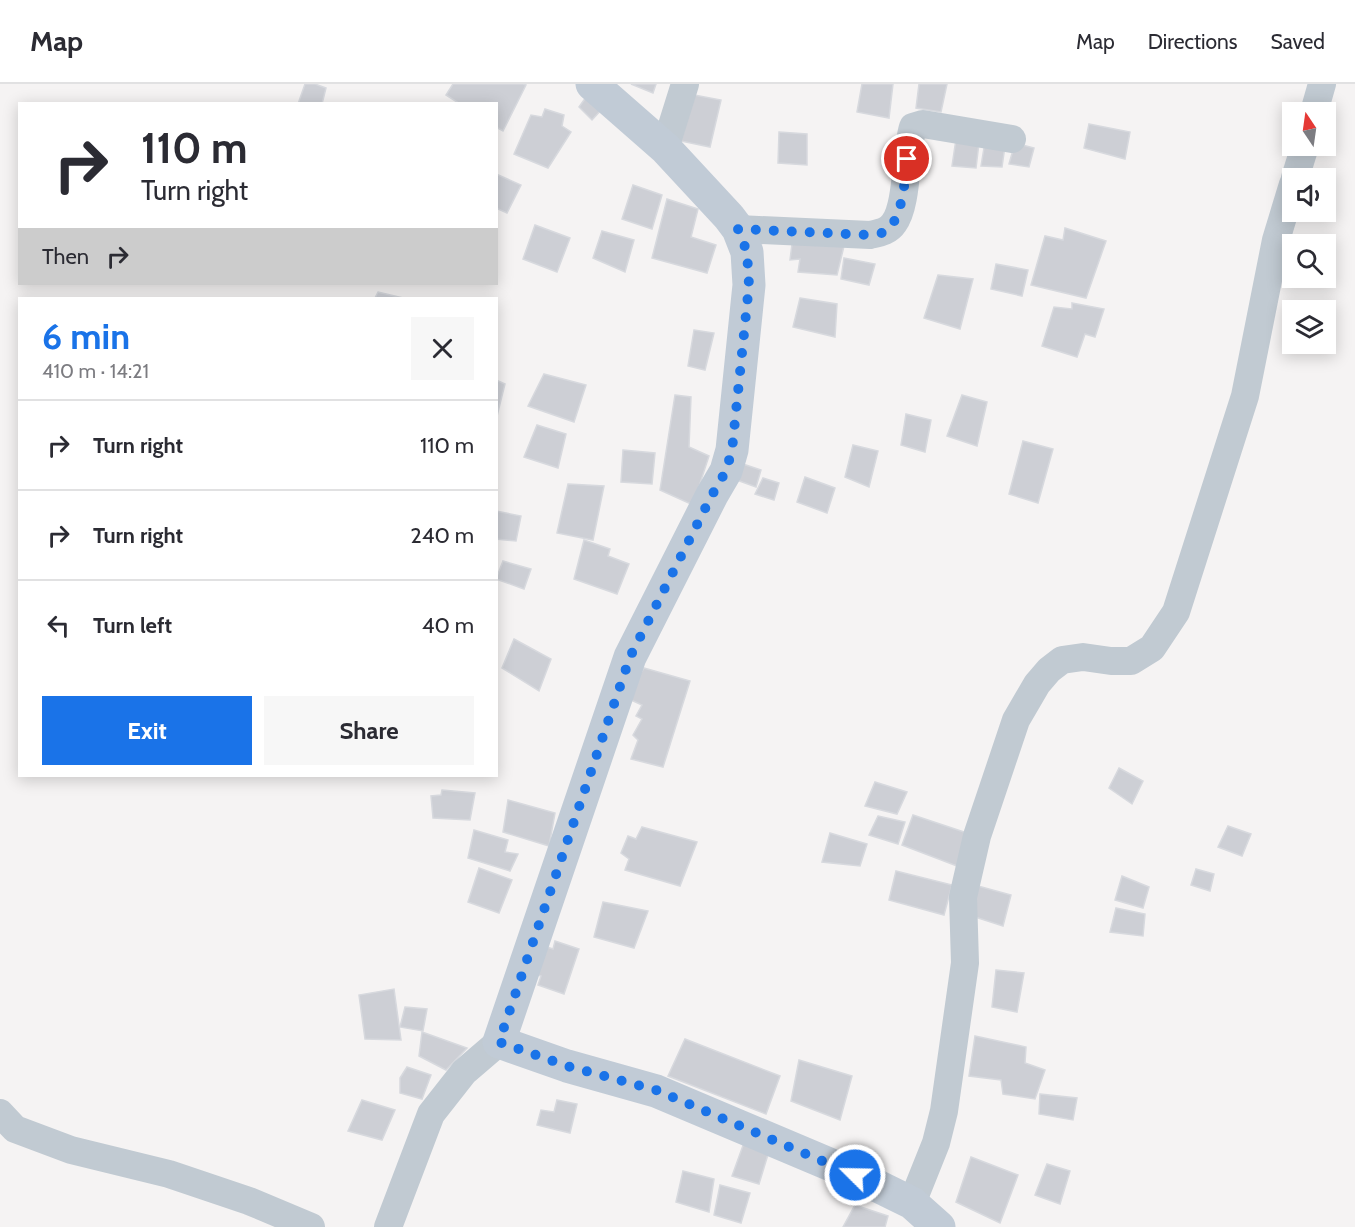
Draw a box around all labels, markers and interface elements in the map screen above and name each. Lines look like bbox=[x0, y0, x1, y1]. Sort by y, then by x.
text: Map bbox=[30, 24, 83, 58]
text: Map bbox=[1076, 29, 1115, 54]
text: Directions bbox=[1148, 29, 1237, 54]
text: Saved bbox=[1270, 29, 1325, 54]
north arrow bbox=[1282, 102, 1336, 156]
map controls bbox=[1282, 102, 1336, 354]
text: 110 m bbox=[141, 122, 248, 174]
icon: right bbox=[42, 126, 120, 204]
pin bbox=[881, 133, 932, 184]
icon: arrive bbox=[890, 142, 923, 175]
button: sound bbox=[1282, 168, 1336, 222]
text: Turn right bbox=[141, 174, 248, 207]
button: search bbox=[1282, 234, 1336, 288]
icon: right bbox=[101, 240, 134, 273]
text: Then bbox=[42, 243, 89, 270]
button: layers bbox=[1282, 300, 1336, 354]
text: 6 min bbox=[42, 314, 130, 358]
button: close bbox=[411, 317, 474, 380]
text: 410 m · 14:21 bbox=[42, 359, 149, 383]
icon: right bbox=[42, 429, 75, 462]
text: Turn right bbox=[93, 432, 183, 459]
text: 110 m bbox=[420, 432, 474, 459]
icon: right bbox=[42, 519, 75, 552]
text: Turn right bbox=[93, 522, 183, 549]
text: 240 m bbox=[410, 522, 474, 549]
icon: left bbox=[42, 609, 75, 642]
text: Turn left bbox=[93, 612, 172, 639]
text: 40 m bbox=[422, 612, 474, 639]
button: Exit bbox=[42, 696, 252, 765]
button: Share bbox=[264, 696, 474, 765]
position arrow bbox=[823, 1143, 887, 1207]

